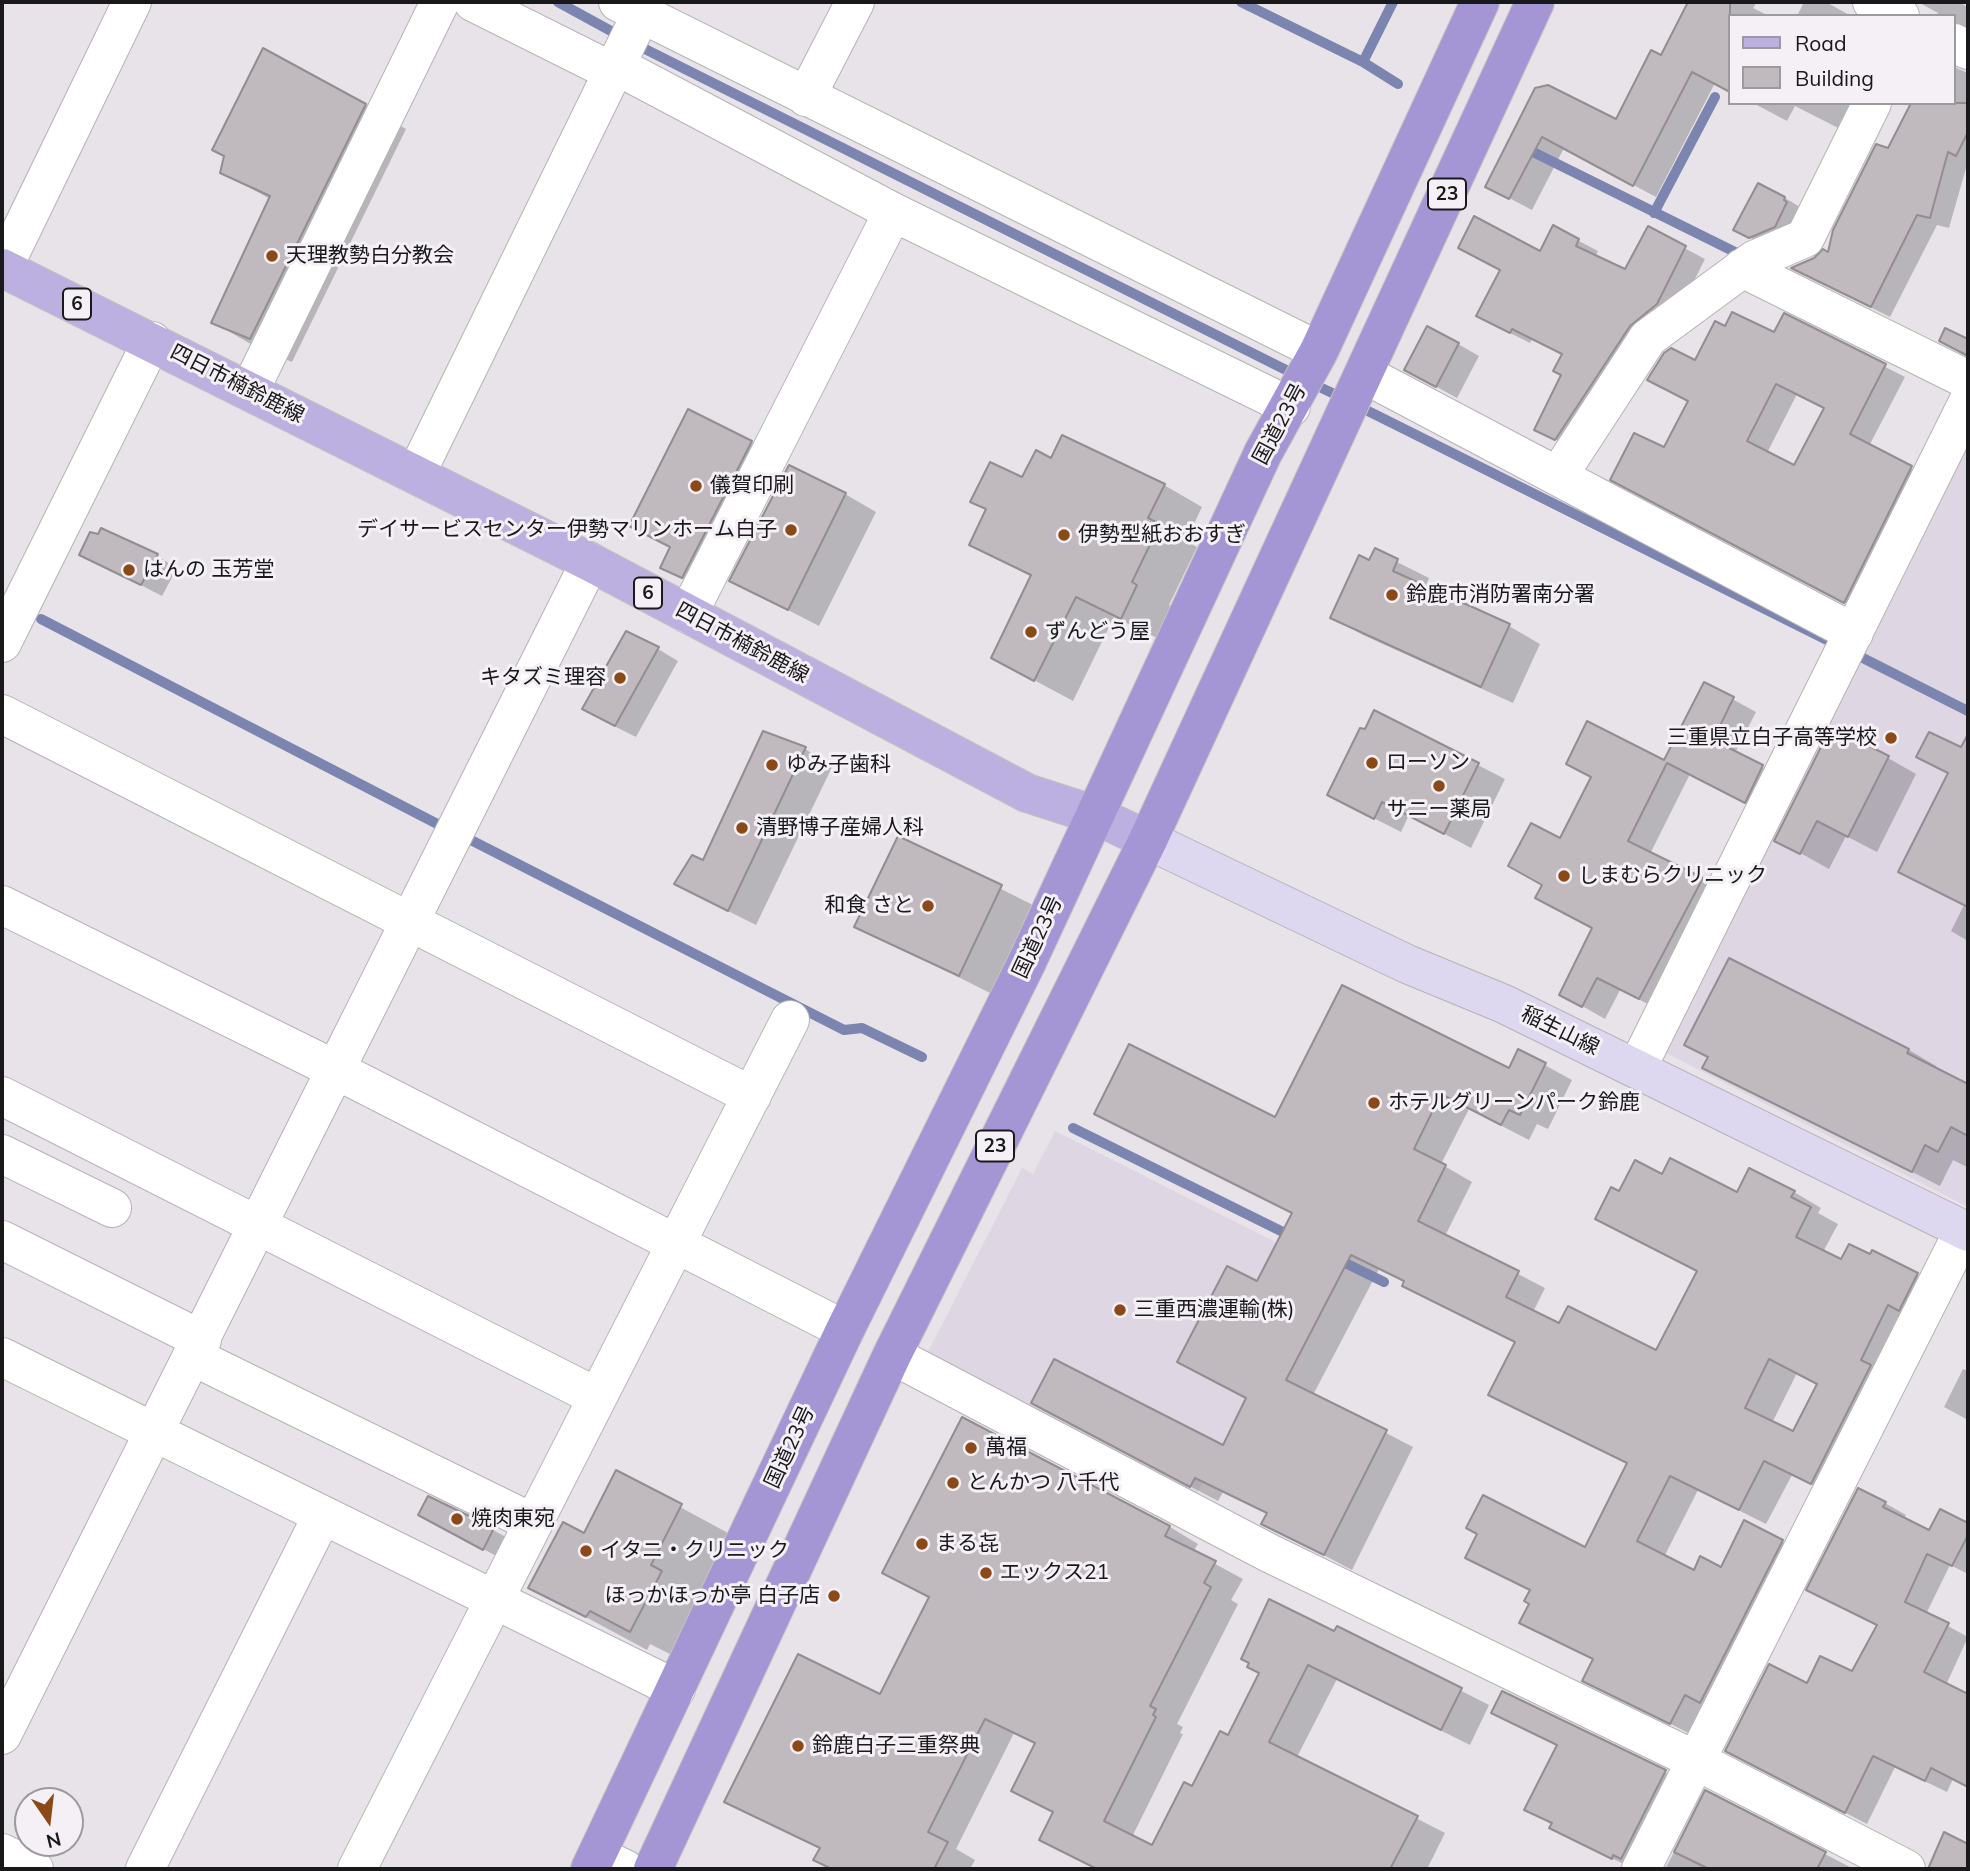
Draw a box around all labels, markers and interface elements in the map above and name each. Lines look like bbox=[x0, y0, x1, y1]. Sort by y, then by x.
legend bbox=[1728, 14, 1956, 105]
text: Road bbox=[1795, 30, 1846, 56]
text: Building bbox=[1795, 65, 1874, 91]
road number: 23 bbox=[1428, 178, 1466, 210]
place label: 天理教勢白分教会 bbox=[286, 243, 454, 269]
marker: 天理教勢白分教会 bbox=[264, 248, 280, 264]
road number: 6 bbox=[63, 288, 91, 320]
street label: 四日市楠鈴鹿線 bbox=[166, 339, 308, 429]
street label: 国道23号 bbox=[1248, 379, 1312, 469]
place label: 儀賀印刷 bbox=[710, 473, 794, 499]
marker: 儀賀印刷 bbox=[688, 478, 704, 494]
place label: デイサービスセンター伊勢マリンホーム白子 bbox=[357, 517, 777, 543]
marker: デイサービスセンター伊勢マリンホーム白子 bbox=[783, 522, 799, 538]
place label: 伊勢型紙おおすぎ bbox=[1078, 522, 1246, 548]
marker: 伊勢型紙おおすぎ bbox=[1056, 527, 1072, 543]
place label: はんの 玉芳堂 bbox=[143, 557, 274, 583]
marker: はんの 玉芳堂 bbox=[121, 562, 137, 578]
road number: 6 bbox=[634, 578, 662, 608]
place label: 鈴鹿市消防署南分署 bbox=[1406, 582, 1595, 608]
marker: 鈴鹿市消防署南分署 bbox=[1384, 587, 1400, 603]
street label: 四日市楠鈴鹿線 bbox=[671, 597, 813, 689]
place label: ずんどう屋 bbox=[1045, 619, 1150, 645]
marker: ずんどう屋 bbox=[1023, 624, 1039, 640]
place label: キタズミ理容 bbox=[480, 665, 606, 691]
marker: キタズミ理容 bbox=[612, 670, 628, 686]
place label: 三重県立白子高等学校 bbox=[1667, 725, 1877, 751]
marker: 三重県立白子高等学校 bbox=[1883, 730, 1899, 746]
place label: ローソン bbox=[1386, 750, 1470, 776]
place label: ゆみ子歯科 bbox=[786, 752, 891, 778]
marker: ローソン bbox=[1364, 755, 1380, 771]
marker: ゆみ子歯科 bbox=[764, 757, 780, 773]
marker: サニー薬局 bbox=[1431, 778, 1447, 794]
place label: サニー薬局 bbox=[1387, 797, 1491, 823]
place label: 清野博子産婦人科 bbox=[756, 815, 924, 841]
marker: 清野博子産婦人科 bbox=[734, 820, 750, 836]
place label: しまむらクリニック bbox=[1578, 863, 1767, 889]
marker: しまむらクリニック bbox=[1556, 868, 1572, 884]
street label: 国道23号 bbox=[1008, 892, 1068, 982]
place label: 和食 さと bbox=[825, 893, 914, 919]
marker: 和食 さと bbox=[920, 898, 936, 914]
street label: 稲生山線 bbox=[1517, 1001, 1603, 1061]
place label: ホテルグリーンパーク鈴鹿 bbox=[1388, 1090, 1640, 1116]
marker: ホテルグリーンパーク鈴鹿 bbox=[1366, 1095, 1382, 1111]
road number: 23 bbox=[976, 1130, 1014, 1162]
place label: 三重西濃運輸(株) bbox=[1134, 1297, 1294, 1323]
marker: 三重西濃運輸(株) bbox=[1112, 1302, 1128, 1318]
street label: 国道23号 bbox=[760, 1402, 820, 1492]
place label: 萬福 bbox=[985, 1435, 1027, 1461]
marker: 萬福 bbox=[963, 1440, 979, 1456]
place label: とんかつ 八千代 bbox=[967, 1470, 1119, 1496]
marker: とんかつ 八千代 bbox=[945, 1475, 961, 1491]
place label: 焼肉東宛 bbox=[471, 1506, 555, 1532]
marker: 焼肉東宛 bbox=[449, 1511, 465, 1527]
place label: まる㐂 bbox=[936, 1531, 999, 1557]
marker: まる㐂 bbox=[914, 1536, 930, 1552]
place label: イタニ・クリニック bbox=[600, 1538, 789, 1564]
marker: イタニ・クリニック bbox=[578, 1543, 594, 1559]
place label: エックス21 bbox=[1000, 1560, 1109, 1586]
marker: エックス21 bbox=[978, 1565, 994, 1581]
place label: ほっかほっか亭 白子店 bbox=[605, 1583, 820, 1609]
marker: ほっかほっか亭 白子店 bbox=[826, 1588, 842, 1604]
place label: 鈴鹿白子三重祭典 bbox=[812, 1733, 980, 1759]
marker: 鈴鹿白子三重祭典 bbox=[790, 1738, 806, 1754]
north arrow bbox=[14, 1787, 84, 1857]
text: N bbox=[44, 1827, 63, 1854]

